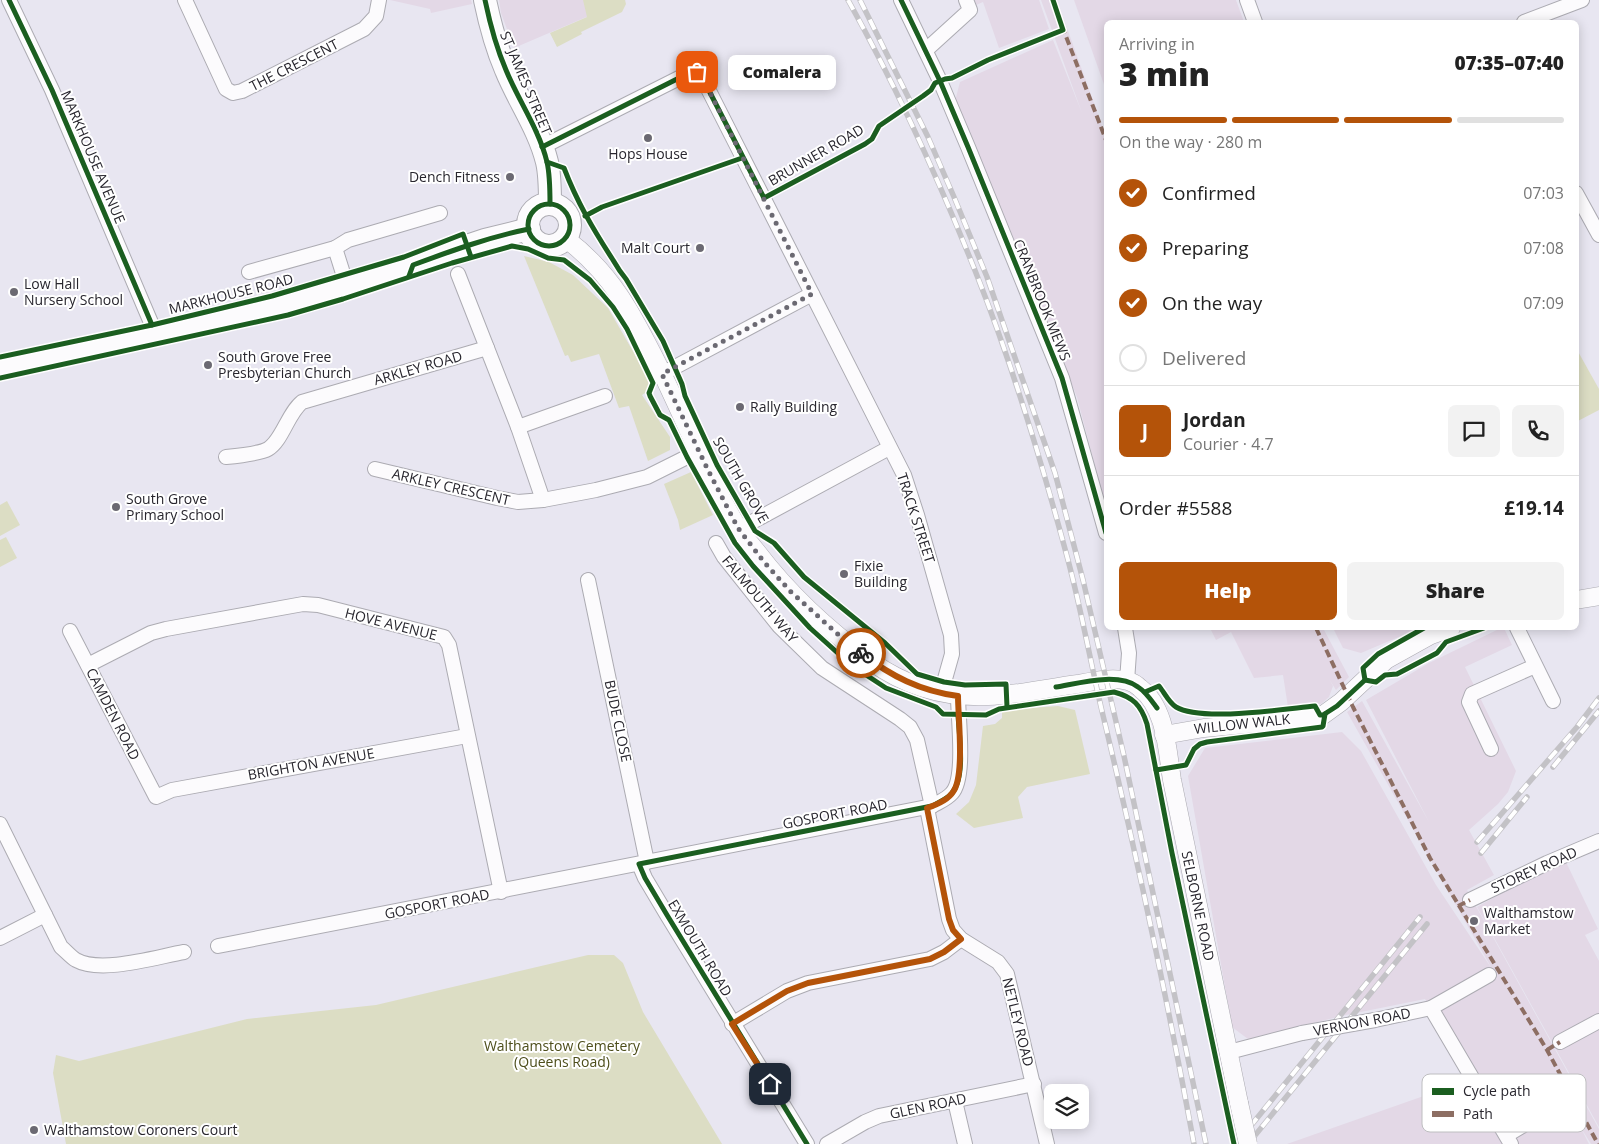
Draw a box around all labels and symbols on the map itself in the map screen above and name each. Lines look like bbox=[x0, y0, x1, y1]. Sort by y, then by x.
street label: ST JAMES STREET bbox=[496, 28, 557, 138]
street label: THE CRESCENT bbox=[246, 34, 342, 95]
pin bbox=[676, 51, 718, 93]
callout: Comalera bbox=[727, 54, 834, 90]
street label: MARKHOUSE AVENUE bbox=[57, 87, 130, 226]
street label: BRUNNER ROAD bbox=[764, 119, 867, 190]
marker: Hops House bbox=[642, 132, 654, 144]
place label: Hops House bbox=[608, 144, 688, 163]
place label: Dench Fitness bbox=[409, 167, 500, 186]
marker: Dench Fitness bbox=[504, 171, 516, 183]
street label: CRANBROOK MEWS bbox=[1009, 236, 1076, 363]
place label: Malt Court bbox=[621, 238, 690, 257]
marker: Malt Court bbox=[694, 242, 706, 254]
street label: MARKHOUSE ROAD bbox=[167, 269, 295, 318]
place label: Low Hall Nursery School bbox=[24, 274, 123, 309]
marker: Low Hall Nursery School bbox=[8, 286, 20, 298]
street label: ARKLEY ROAD bbox=[371, 346, 464, 389]
place label: South Grove Free Presbyterian Church bbox=[218, 347, 351, 382]
marker: South Grove Free Presbyterian Church bbox=[202, 359, 214, 371]
place label: Rally Building bbox=[750, 397, 838, 416]
marker: Rally Building bbox=[734, 401, 746, 413]
street label: SOUTH GROVE bbox=[709, 433, 774, 526]
street label: ARKLEY CRESCENT bbox=[390, 464, 512, 509]
street label: TRACK STREET bbox=[893, 470, 940, 566]
place label: South Grove Primary School bbox=[126, 489, 224, 524]
marker: South Grove Primary School bbox=[110, 501, 122, 513]
street label: FALMOUTH WAY bbox=[718, 551, 803, 646]
place label: Fixie Building bbox=[854, 556, 907, 591]
marker: Fixie Building bbox=[838, 568, 850, 580]
street label: HOVE AVENUE bbox=[343, 603, 439, 644]
courier bbox=[836, 628, 886, 678]
street label: CAMDEN ROAD bbox=[82, 664, 145, 763]
street label: BUDE CLOSE bbox=[601, 678, 636, 764]
street label: WILLOW WALK bbox=[1193, 709, 1291, 738]
street label: BRIGHTON AVENUE bbox=[246, 743, 376, 784]
street label: GOSPORT ROAD bbox=[781, 794, 889, 833]
street label: STOREY ROAD bbox=[1488, 842, 1580, 897]
street label: SELBORNE ROAD bbox=[1178, 849, 1219, 963]
street label: GOSPORT ROAD bbox=[383, 884, 491, 923]
street label: EXMOUTH ROAD bbox=[664, 896, 737, 1000]
place label: Walthamstow Market bbox=[1484, 903, 1574, 938]
marker: Walthamstow Market bbox=[1468, 915, 1480, 927]
street label: NETLEY ROAD bbox=[998, 975, 1039, 1068]
street label: VERNON ROAD bbox=[1312, 1003, 1412, 1040]
park label: Walthamstow Cemetery (Queens Road) bbox=[484, 1036, 641, 1071]
pin bbox=[749, 1063, 791, 1105]
legend bbox=[1422, 1074, 1586, 1132]
text: Cycle path bbox=[1463, 1081, 1531, 1100]
street label: GLEN ROAD bbox=[888, 1088, 968, 1123]
text: Path bbox=[1463, 1104, 1493, 1123]
place label: Walthamstow Coroners Court bbox=[44, 1120, 238, 1139]
marker: Walthamstow Coroners Court bbox=[28, 1124, 40, 1136]

